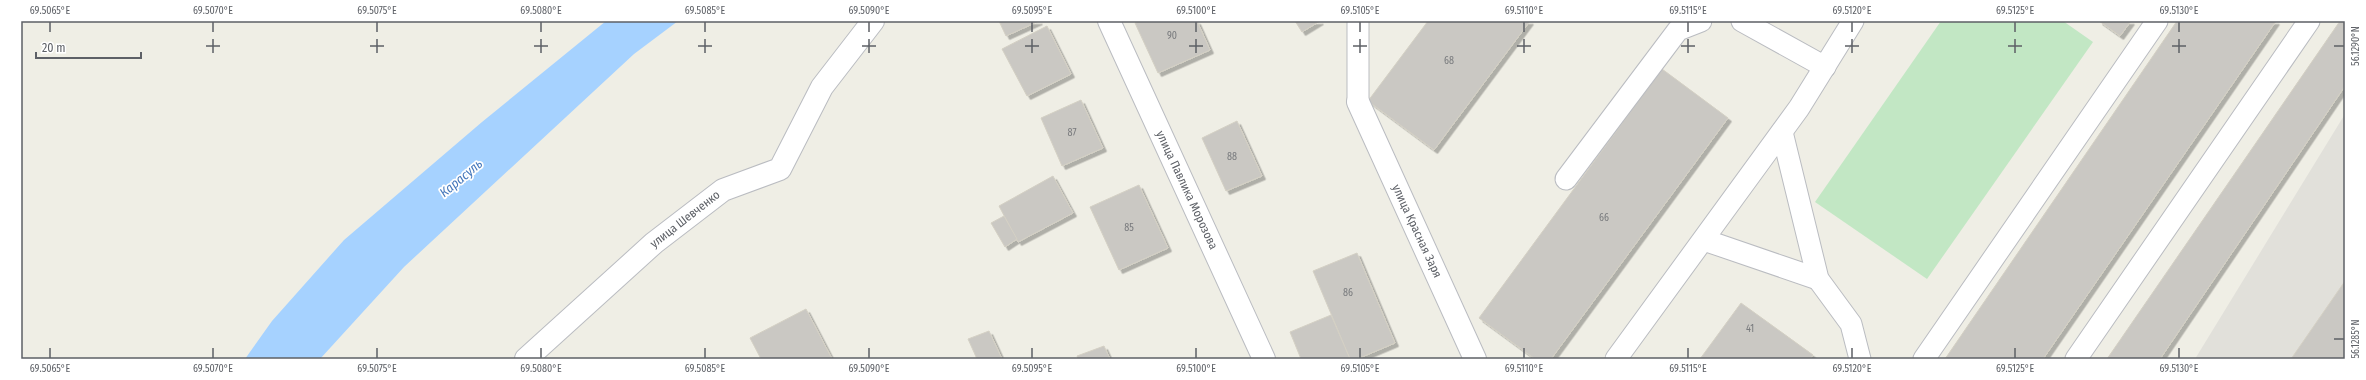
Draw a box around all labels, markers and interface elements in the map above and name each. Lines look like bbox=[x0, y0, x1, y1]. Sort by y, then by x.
text: 69.5065°E bbox=[30, 5, 71, 17]
text: 69.5070°E bbox=[193, 5, 233, 17]
text: 69.5075°E bbox=[357, 5, 397, 17]
text: 69.5080°E bbox=[520, 5, 562, 17]
text: 69.5085°E bbox=[685, 5, 726, 17]
text: 69.5090°E bbox=[848, 5, 890, 17]
text: 69.5095°E bbox=[1012, 5, 1052, 17]
text: 69.5100°E bbox=[1176, 5, 1216, 17]
text: 69.5105°E bbox=[1341, 5, 1380, 17]
text: 69.5110°E bbox=[1505, 5, 1543, 17]
text: 69.5115°E bbox=[1669, 5, 1707, 17]
text: 69.5120°E bbox=[1833, 5, 1872, 17]
text: 69.5125°E bbox=[1996, 5, 2034, 17]
text: 69.5130°E bbox=[2159, 5, 2199, 17]
text: 56.1290°N bbox=[2350, 26, 2362, 66]
house number: 90 bbox=[1167, 30, 1177, 42]
scale bar bbox=[36, 34, 141, 60]
text: 20 m bbox=[42, 41, 66, 55]
house number: 68 bbox=[1444, 55, 1454, 67]
house number: 87 bbox=[1068, 127, 1076, 139]
street label: улица Павлика Морозова bbox=[1153, 128, 1221, 252]
house number: 88 bbox=[1227, 151, 1237, 163]
water label: Карасуль bbox=[437, 156, 485, 200]
street label: улица Красная Заря bbox=[1389, 182, 1445, 280]
street label: улица Шевченко bbox=[647, 187, 723, 251]
house number: 66 bbox=[1599, 212, 1609, 224]
house number: 85 bbox=[1124, 222, 1134, 234]
house number: 86 bbox=[1343, 287, 1353, 299]
text: 56.1285°N bbox=[2350, 319, 2362, 359]
house number: 41 bbox=[1746, 323, 1754, 335]
text: 69.5065°E bbox=[30, 363, 71, 375]
text: 69.5070°E bbox=[193, 363, 233, 375]
text: 69.5075°E bbox=[357, 363, 397, 375]
text: 69.5080°E bbox=[520, 363, 562, 375]
text: 69.5085°E bbox=[685, 363, 726, 375]
text: 69.5090°E bbox=[848, 363, 890, 375]
text: 69.5095°E bbox=[1012, 363, 1052, 375]
text: 69.5100°E bbox=[1176, 363, 1216, 375]
text: 69.5105°E bbox=[1341, 363, 1380, 375]
text: 69.5110°E bbox=[1505, 363, 1543, 375]
text: 69.5115°E bbox=[1669, 363, 1707, 375]
text: 69.5120°E bbox=[1833, 363, 1872, 375]
text: 69.5125°E bbox=[1996, 363, 2034, 375]
text: 69.5130°E bbox=[2159, 363, 2199, 375]

